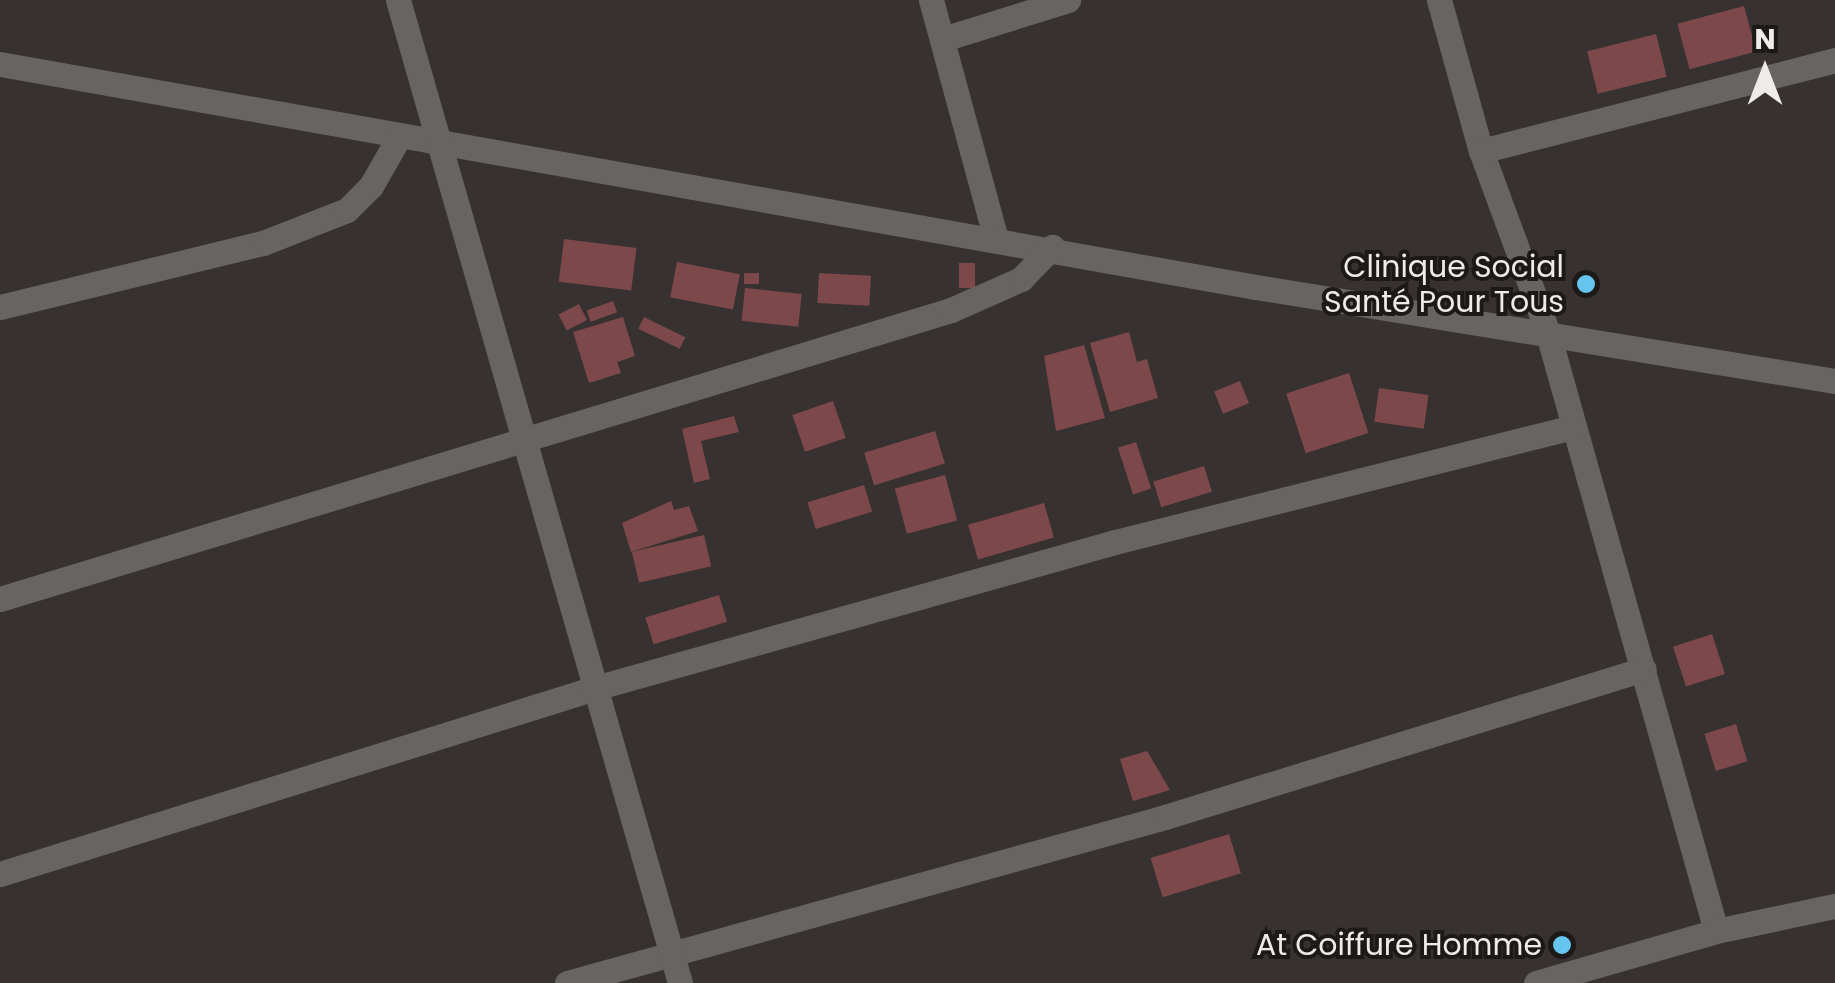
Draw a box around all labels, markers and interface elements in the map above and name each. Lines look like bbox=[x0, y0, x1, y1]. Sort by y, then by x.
north arrow bbox=[1715, 20, 1815, 120]
text: N bbox=[1754, 20, 1776, 59]
place label: Clinique Social Santé Pour Tous bbox=[1324, 249, 1564, 320]
marker: Clinique Social Santé Pour Tous bbox=[1573, 271, 1599, 297]
place label: At Coiffure Homme bbox=[1256, 927, 1542, 963]
marker: At Coiffure Homme bbox=[1551, 934, 1573, 956]

